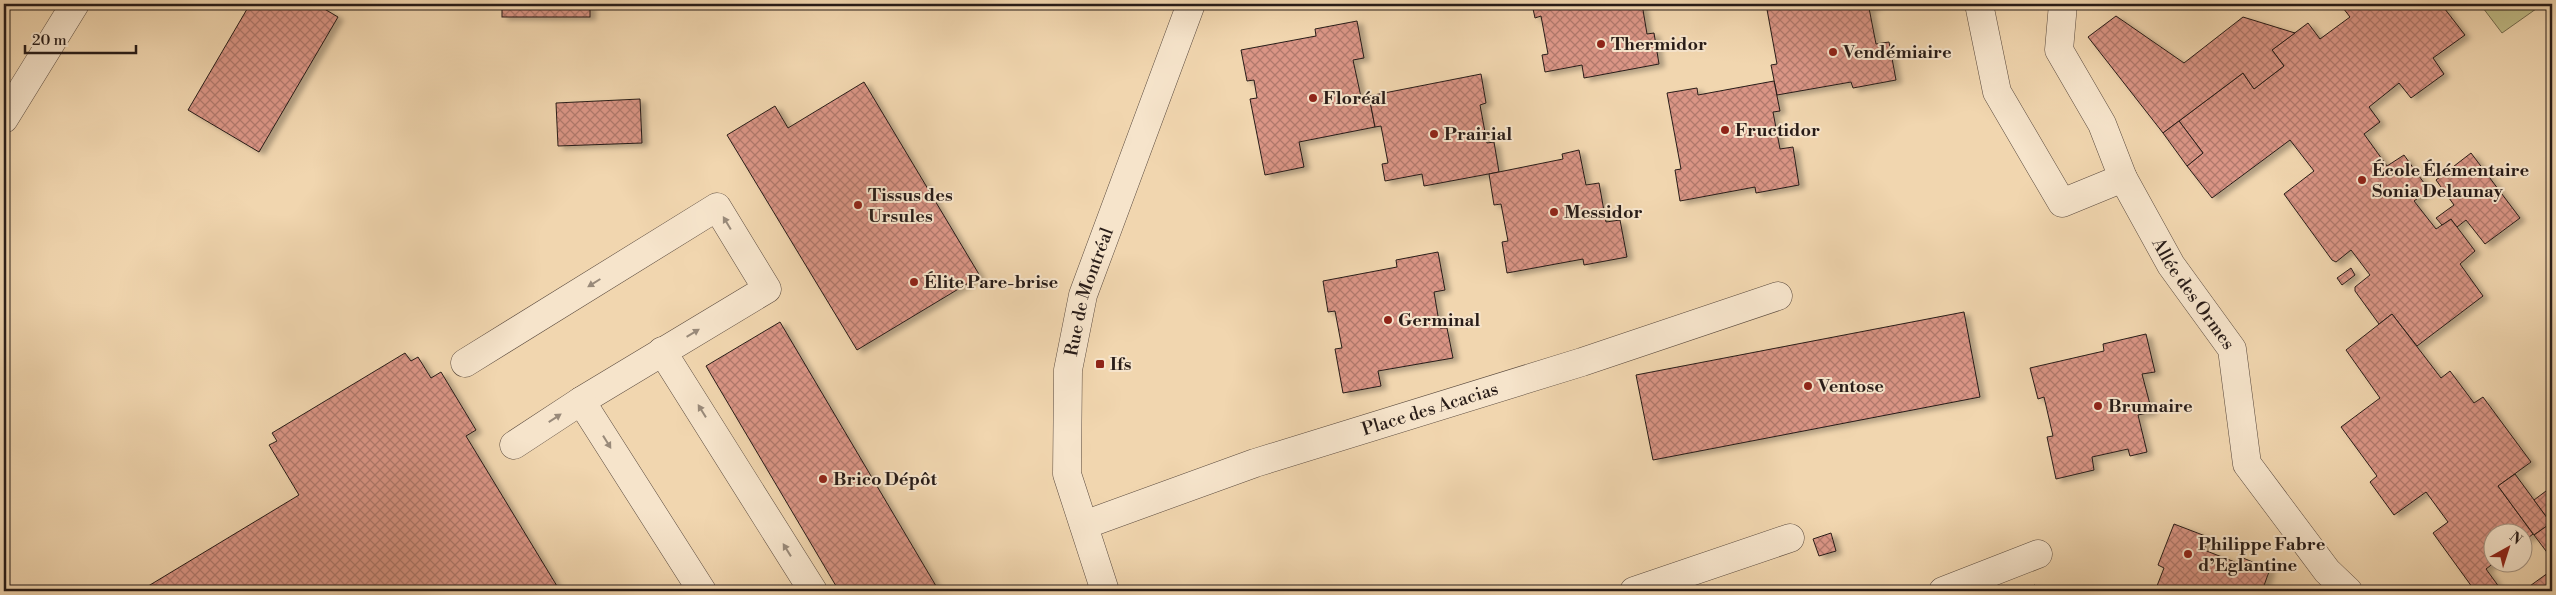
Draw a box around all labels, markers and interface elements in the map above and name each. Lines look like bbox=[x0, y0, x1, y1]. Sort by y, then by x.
scale bar bbox=[25, 22, 136, 54]
text: 20 m bbox=[32, 31, 67, 50]
place label: Thermidor bbox=[1611, 33, 1707, 56]
marker: Thermidor bbox=[1595, 38, 1607, 50]
place label: Vendémiaire bbox=[1842, 41, 1952, 64]
marker: Vendémiaire bbox=[1827, 46, 1839, 58]
place label: Floréal bbox=[1323, 87, 1387, 110]
marker: Floréal bbox=[1307, 92, 1319, 104]
place label: Fructidor bbox=[1735, 119, 1820, 142]
place label: Prairial bbox=[1444, 123, 1512, 146]
marker: Fructidor bbox=[1719, 124, 1731, 136]
marker: Prairial bbox=[1428, 128, 1440, 140]
place label: École Élémentaire Sonia Delaunay bbox=[2372, 159, 2529, 203]
marker: École Élémentaire Sonia Delaunay bbox=[2356, 174, 2368, 186]
place label: Tissus des Ursules bbox=[868, 184, 953, 228]
marker: Tissus des Ursules bbox=[852, 199, 864, 211]
place label: Messidor bbox=[1564, 201, 1643, 224]
marker: Messidor bbox=[1548, 206, 1560, 218]
one-way arrow bbox=[722, 216, 731, 230]
street label: Rue de Montréal bbox=[1060, 224, 1119, 358]
street label: Allée des Ormes bbox=[2146, 233, 2240, 354]
place label: Élite Pare-brise bbox=[924, 271, 1059, 294]
marker: Élite Pare-brise bbox=[908, 276, 920, 288]
one-way arrow bbox=[588, 279, 601, 288]
place label: Germinal bbox=[1398, 309, 1480, 332]
marker: Germinal bbox=[1382, 314, 1394, 326]
one-way arrow bbox=[687, 328, 700, 337]
place label: Ifs bbox=[1110, 353, 1132, 376]
marker: Ifs bbox=[1094, 358, 1106, 370]
place label: Ventose bbox=[1817, 375, 1884, 398]
street label: Place des Acacias bbox=[1359, 378, 1501, 441]
marker: Ventose bbox=[1802, 380, 1814, 392]
place label: Brumaire bbox=[2108, 395, 2193, 418]
marker: Brumaire bbox=[2092, 400, 2104, 412]
one-way arrow bbox=[697, 405, 706, 418]
one-way arrow bbox=[548, 413, 561, 423]
one-way arrow bbox=[602, 435, 612, 448]
place label: Brico Dépôt bbox=[833, 468, 937, 491]
marker: Brico Dépôt bbox=[817, 473, 829, 485]
north arrow bbox=[2484, 522, 2534, 572]
text: N bbox=[2506, 528, 2526, 549]
place label: Philippe Fabre d’Eglantine bbox=[2198, 533, 2326, 577]
one-way arrow bbox=[782, 543, 792, 556]
marker: Philippe Fabre d’Eglantine bbox=[2182, 548, 2194, 560]

